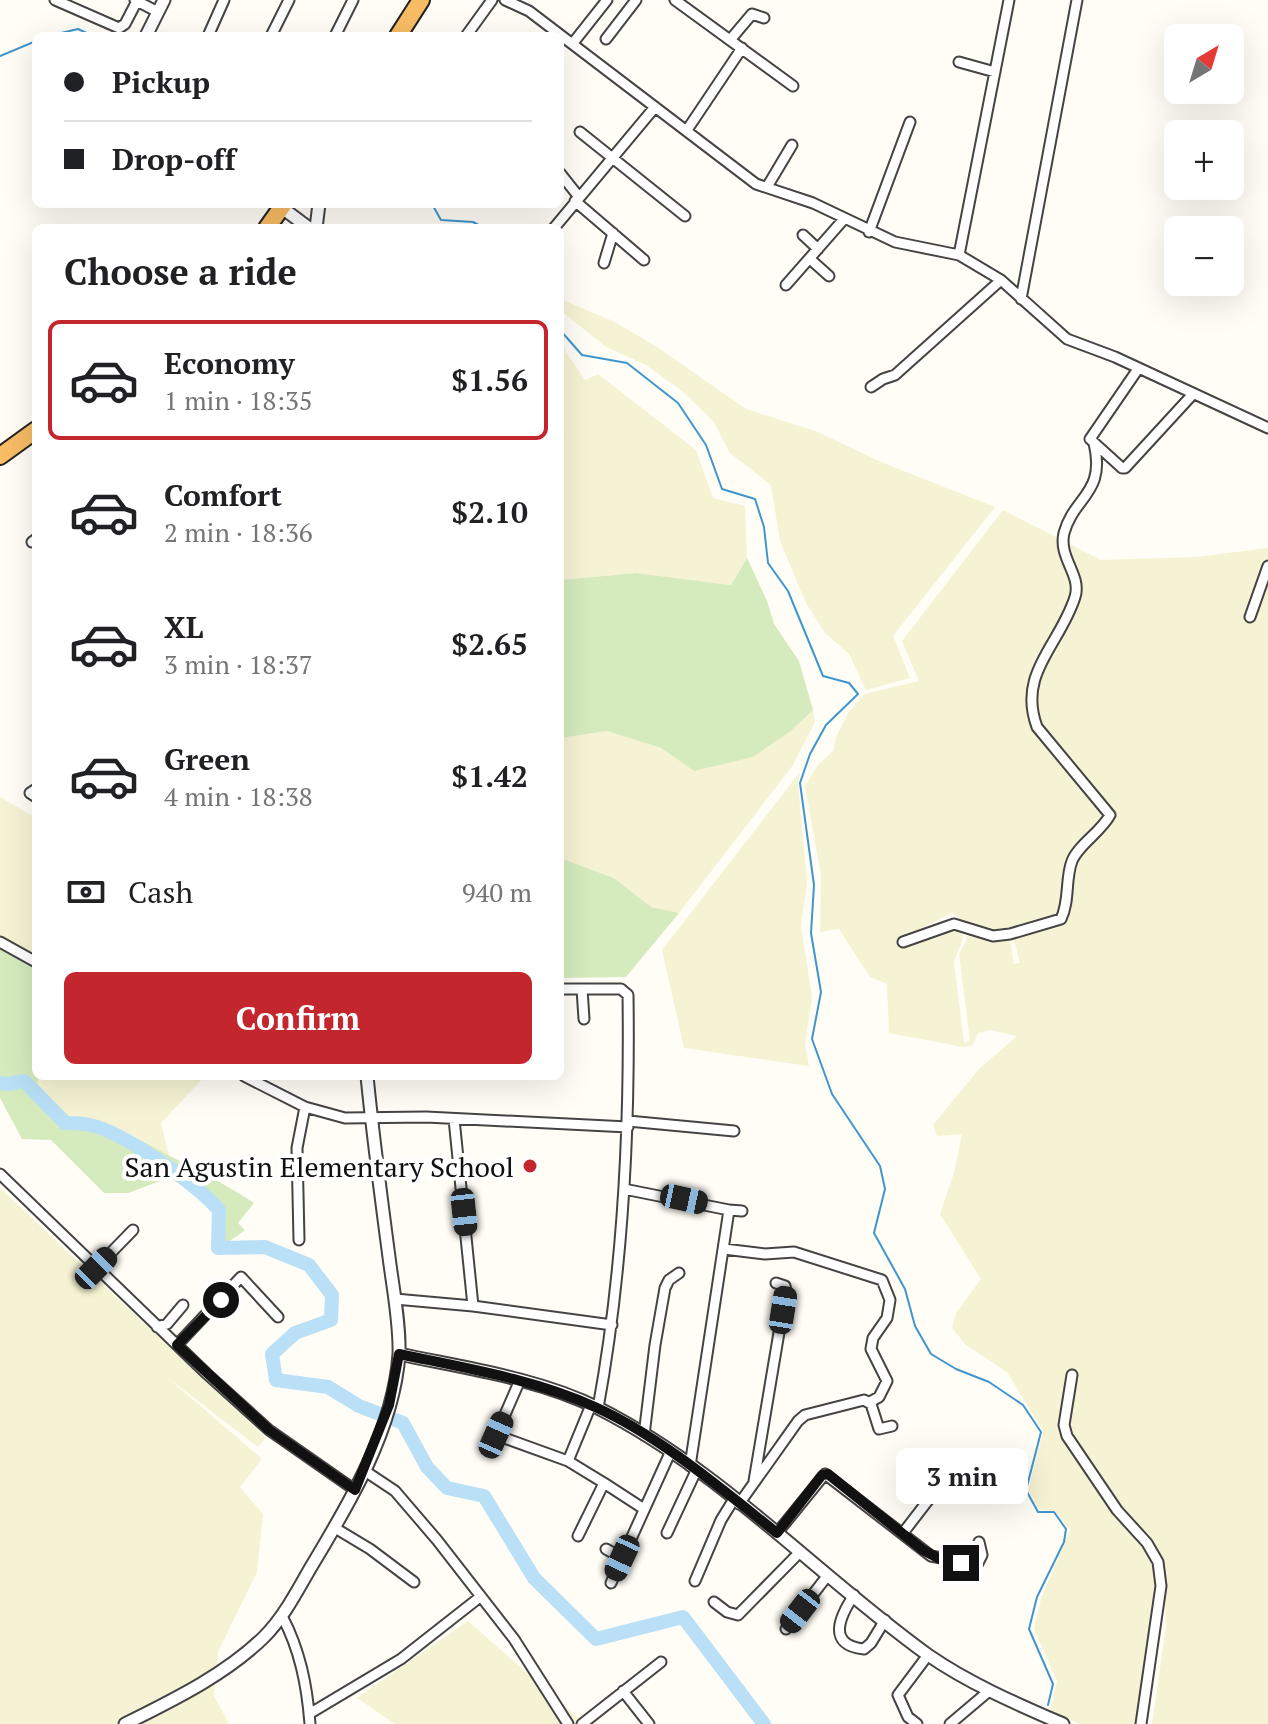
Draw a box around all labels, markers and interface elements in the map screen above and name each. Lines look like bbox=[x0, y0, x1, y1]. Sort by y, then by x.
north arrow bbox=[1164, 24, 1244, 104]
map controls bbox=[1164, 24, 1244, 296]
text: Pickup bbox=[112, 62, 210, 102]
button: + bbox=[1164, 120, 1244, 200]
text: Drop-off bbox=[112, 139, 236, 179]
button: − bbox=[1164, 216, 1244, 296]
text: Choose a ride bbox=[64, 248, 297, 295]
text: Economy bbox=[164, 343, 295, 383]
icon: car bbox=[68, 344, 140, 416]
text: $1.56 bbox=[451, 360, 528, 400]
text: 1 min · 18:35 bbox=[164, 383, 313, 417]
text: Comfort bbox=[164, 475, 282, 515]
icon: car bbox=[68, 476, 140, 548]
text: $2.10 bbox=[451, 492, 528, 532]
text: 2 min · 18:36 bbox=[164, 515, 313, 549]
text: XL bbox=[164, 607, 203, 647]
icon: car bbox=[68, 608, 140, 680]
text: $2.65 bbox=[451, 624, 528, 664]
text: 3 min · 18:37 bbox=[164, 647, 313, 681]
text: Green bbox=[164, 739, 250, 779]
icon: car bbox=[68, 740, 140, 812]
text: $1.42 bbox=[451, 756, 528, 796]
text: 4 min · 18:38 bbox=[164, 779, 313, 813]
icon: cash bbox=[64, 870, 108, 914]
text: Cash bbox=[128, 872, 193, 912]
text: 940 m bbox=[462, 875, 532, 909]
button: Confirm bbox=[64, 972, 532, 1064]
place label: San Agustin Elementary School bbox=[124, 1148, 514, 1185]
marker: San Agustin Elementary School bbox=[521, 1157, 539, 1175]
car bbox=[658, 1182, 710, 1216]
car bbox=[450, 1187, 478, 1237]
car bbox=[71, 1243, 121, 1293]
route start bbox=[203, 1282, 239, 1318]
car bbox=[767, 1284, 799, 1336]
car bbox=[475, 1408, 517, 1462]
callout: 3 min bbox=[895, 1447, 1027, 1503]
text: 3 min bbox=[926, 1459, 998, 1493]
car bbox=[601, 1531, 643, 1585]
route end bbox=[943, 1545, 979, 1581]
car bbox=[776, 1585, 824, 1637]

